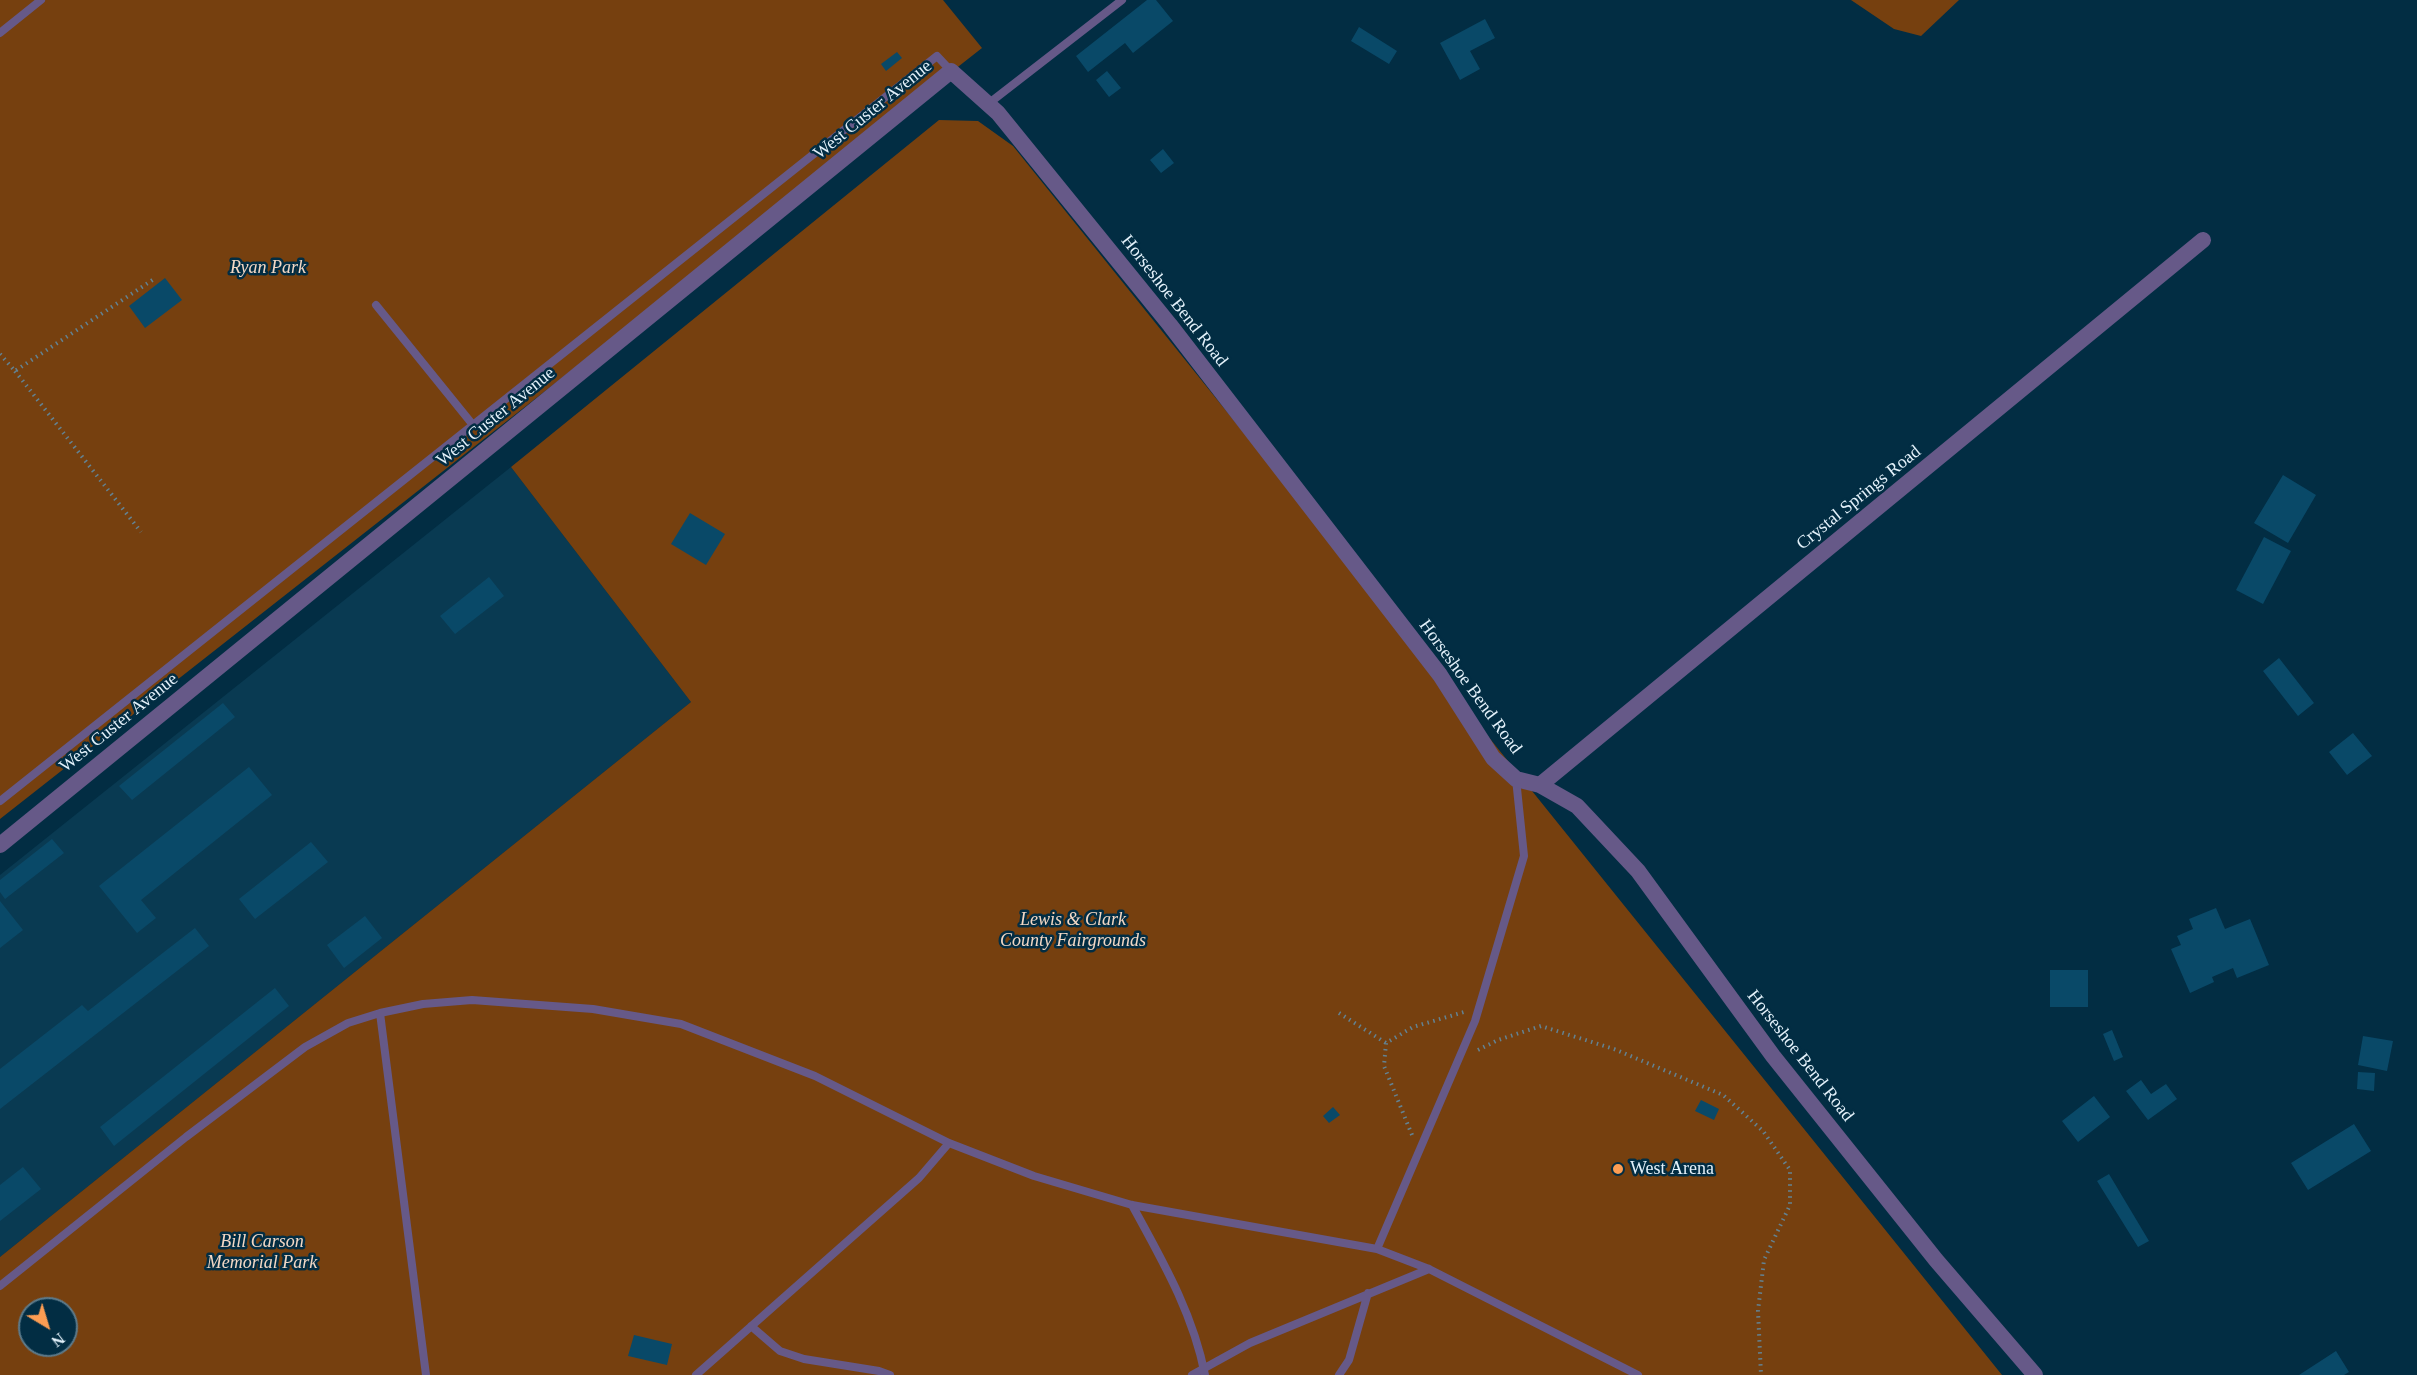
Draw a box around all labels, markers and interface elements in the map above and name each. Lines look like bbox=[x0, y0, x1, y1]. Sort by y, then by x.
street label: West Custer Avenue bbox=[809, 56, 937, 164]
street label: Horseshoe Bend Road bbox=[1116, 231, 1232, 371]
park label: Ryan Park bbox=[230, 257, 306, 279]
street label: West Custer Avenue bbox=[432, 363, 560, 471]
street label: Crystal Springs Road bbox=[1792, 441, 1926, 555]
street label: Horseshoe Bend Road bbox=[1414, 616, 1526, 758]
street label: West Custer Avenue bbox=[55, 669, 183, 777]
park label: Lewis & Clark County Fairgrounds bbox=[1000, 909, 1146, 952]
street label: Horseshoe Bend Road bbox=[1742, 986, 1858, 1126]
place label: West Arena bbox=[1630, 1158, 1714, 1180]
marker: West Arena bbox=[1611, 1162, 1625, 1176]
park label: Bill Carson Memorial Park bbox=[207, 1231, 317, 1274]
north arrow bbox=[18, 1297, 78, 1357]
text: N bbox=[48, 1330, 68, 1350]

